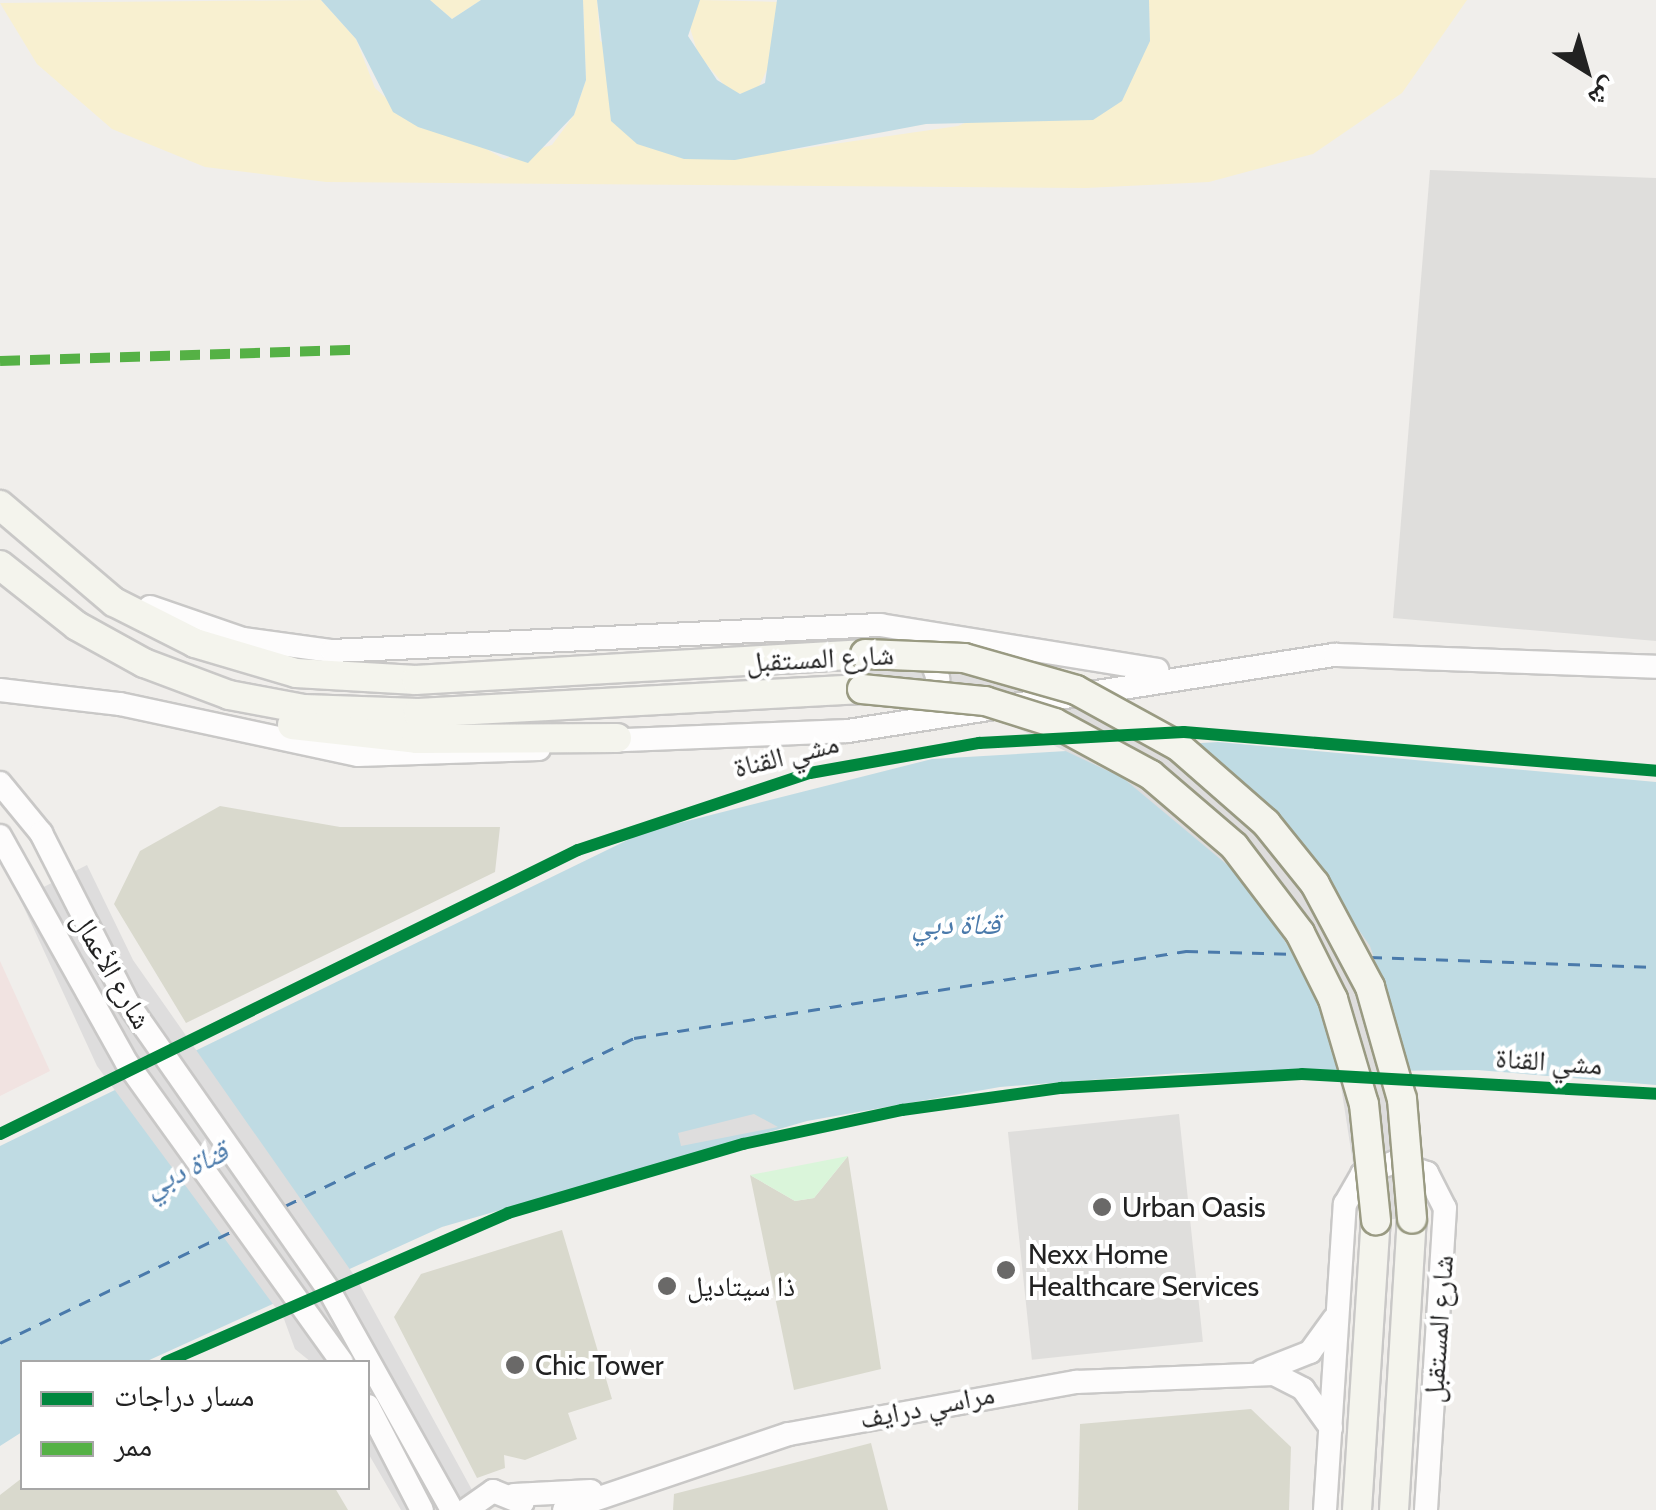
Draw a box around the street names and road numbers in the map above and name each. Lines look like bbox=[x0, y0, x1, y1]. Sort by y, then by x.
street label: شارع المستقبل bbox=[745, 637, 895, 679]
street label: مشي القناة bbox=[730, 726, 842, 784]
street label: شارع الأعمال bbox=[65, 905, 159, 1035]
street label: مشي القناة bbox=[1494, 1041, 1604, 1081]
street label: شارع المستقبل bbox=[1416, 1254, 1460, 1404]
street label: مراسي درايف bbox=[857, 1377, 997, 1435]

